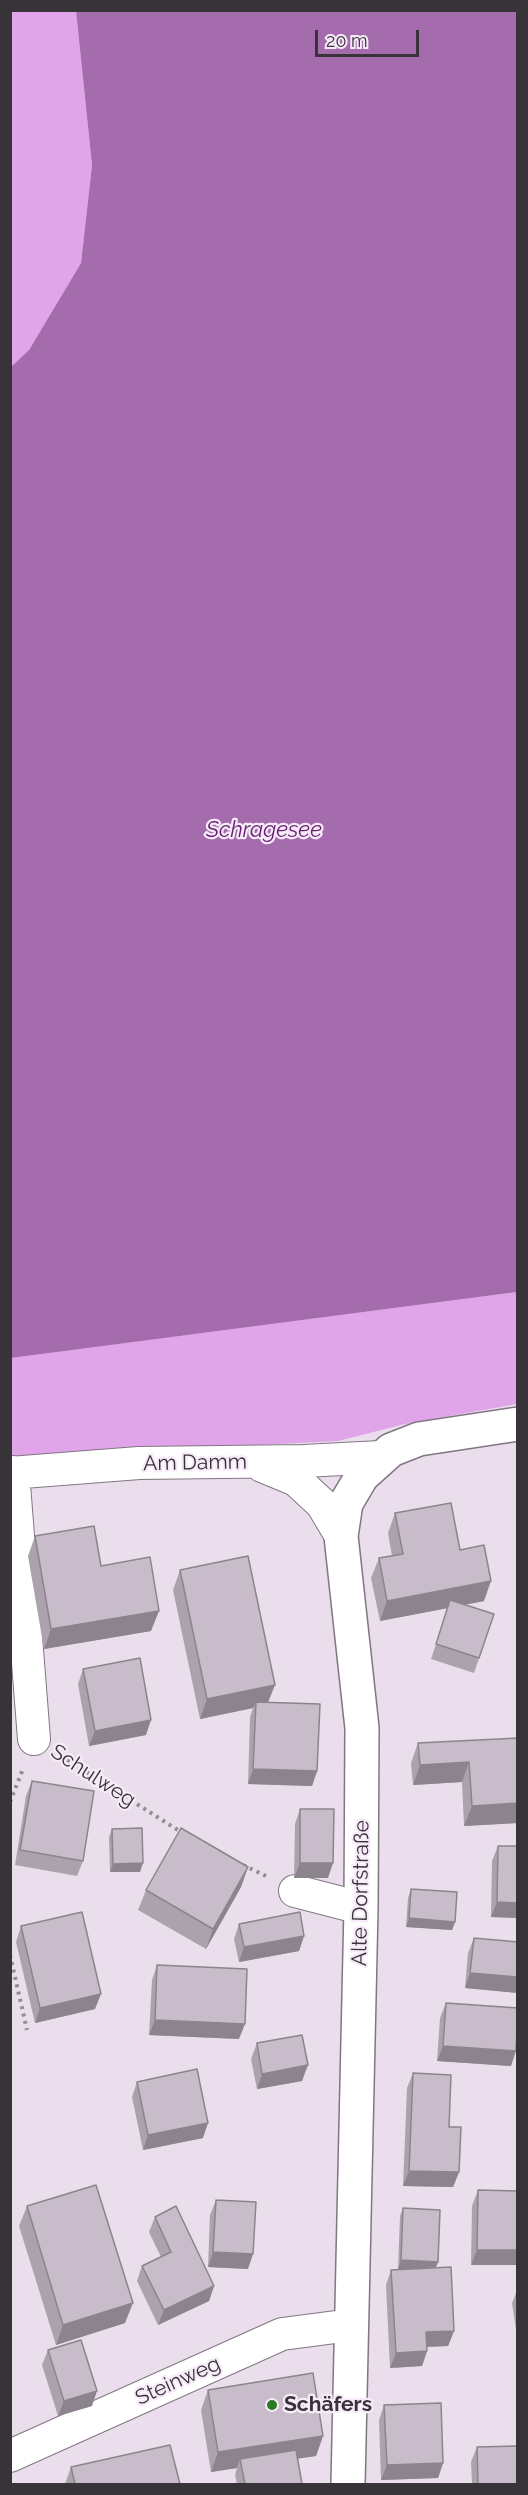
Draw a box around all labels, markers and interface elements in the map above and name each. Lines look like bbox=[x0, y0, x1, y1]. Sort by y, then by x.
scale bar bbox=[318, 18, 422, 56]
text: 20 m bbox=[326, 30, 368, 51]
water label: Schragesee bbox=[206, 817, 322, 843]
street label: Am Damm bbox=[143, 1449, 247, 1477]
street label: Schulweg bbox=[46, 1739, 140, 1813]
street label: Alte Dorfstraße bbox=[347, 1820, 375, 1966]
street label: Steinweg bbox=[132, 2351, 224, 2411]
place label: Schäfers bbox=[284, 2392, 372, 2418]
marker: Schäfers bbox=[265, 2398, 279, 2412]

